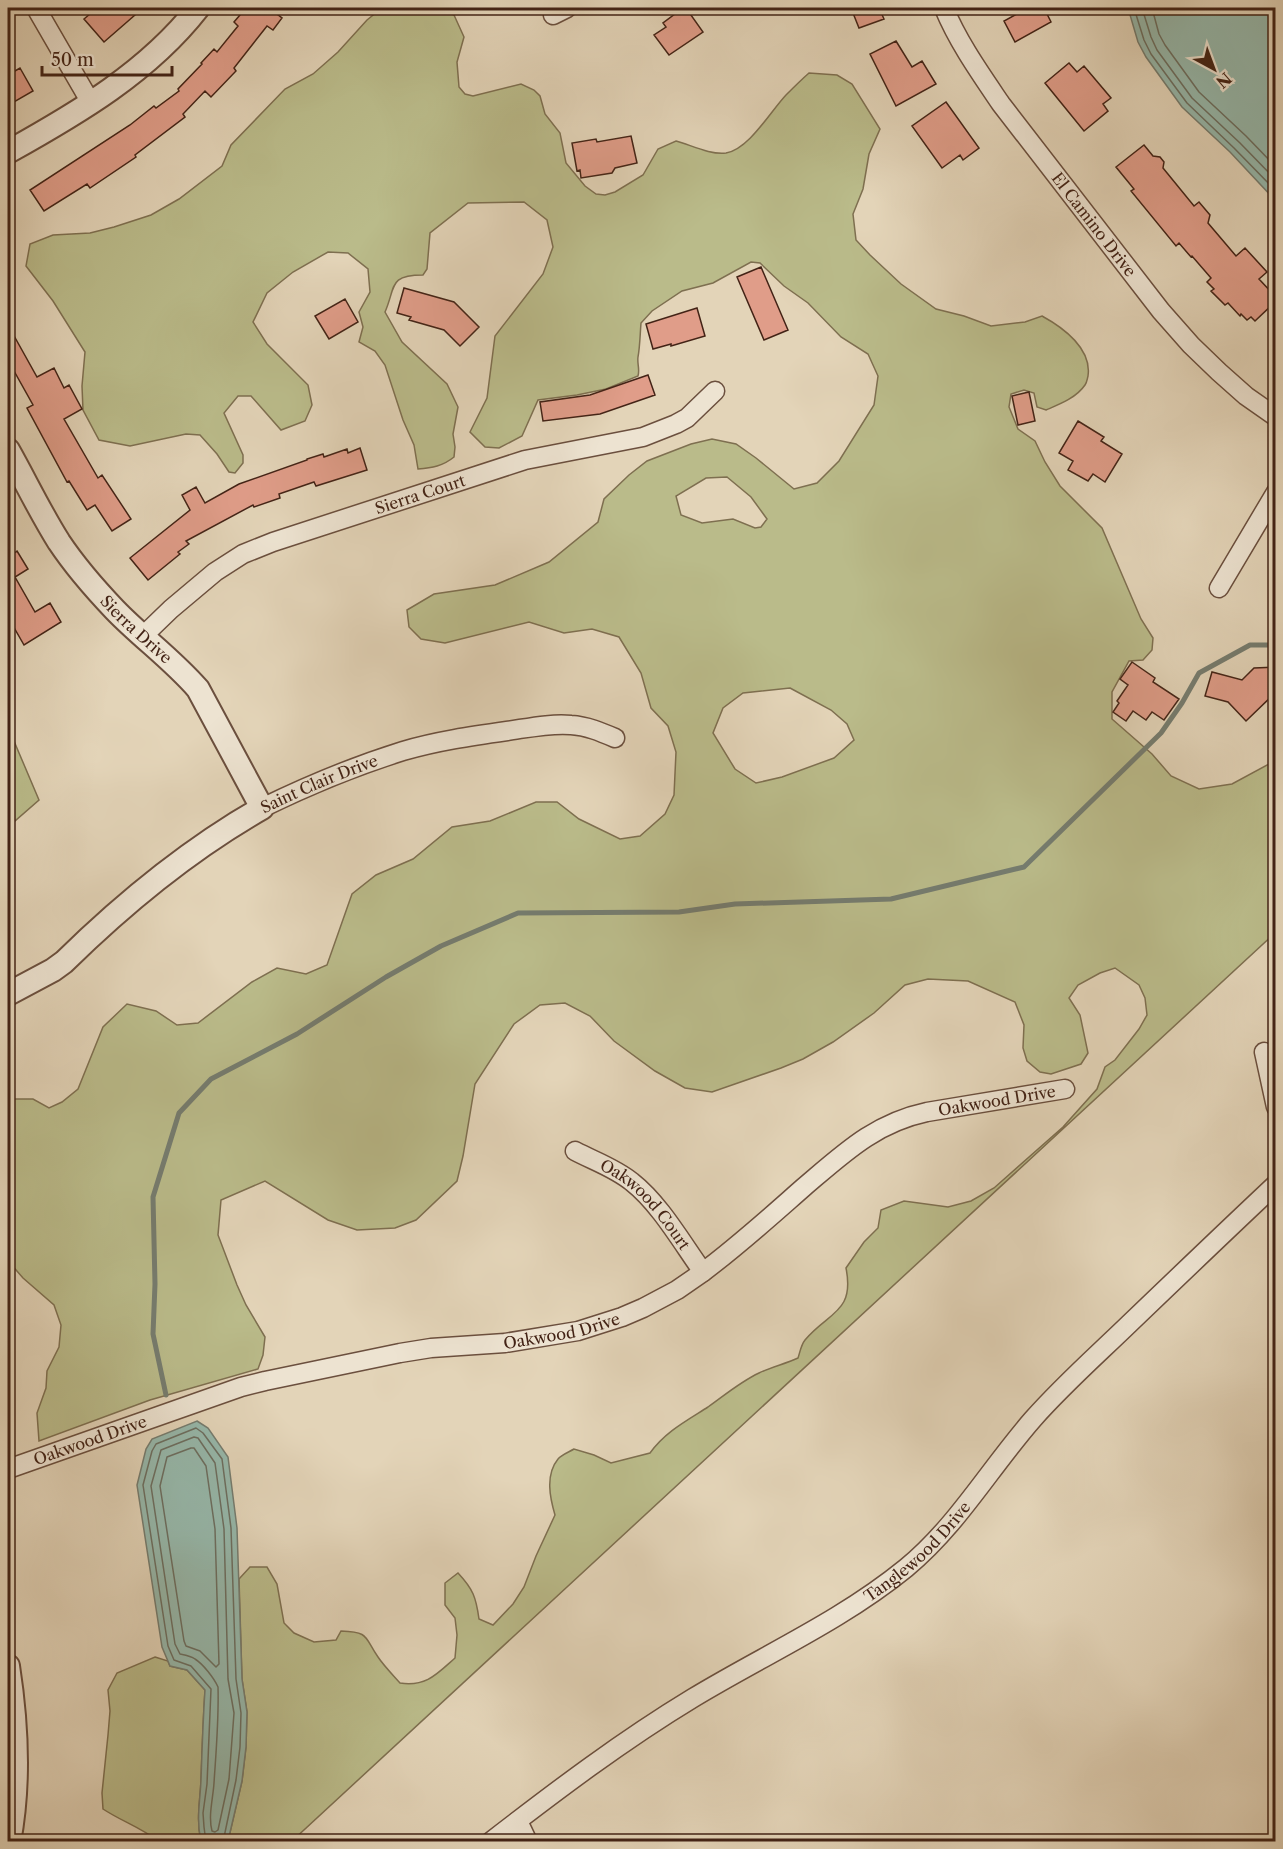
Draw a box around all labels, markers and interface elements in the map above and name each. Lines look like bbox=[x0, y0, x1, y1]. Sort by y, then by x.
scale bar bbox=[42, 39, 172, 77]
north arrow bbox=[1184, 39, 1244, 99]
text: 50 m bbox=[51, 49, 94, 71]
text: N bbox=[1212, 68, 1236, 92]
street label: El Camino Drive bbox=[1048, 168, 1141, 281]
street label: Sierra Court bbox=[372, 470, 468, 518]
street label: Sierra Drive bbox=[96, 591, 176, 668]
street label: Saint Clair Drive bbox=[257, 750, 380, 817]
street label: Oakwood Drive bbox=[937, 1081, 1057, 1120]
street label: Oakwood Court bbox=[597, 1155, 695, 1254]
street label: Oakwood Drive bbox=[502, 1308, 622, 1353]
street label: Oakwood Drive bbox=[31, 1411, 149, 1469]
street label: Tanglewood Drive bbox=[860, 1497, 975, 1606]

